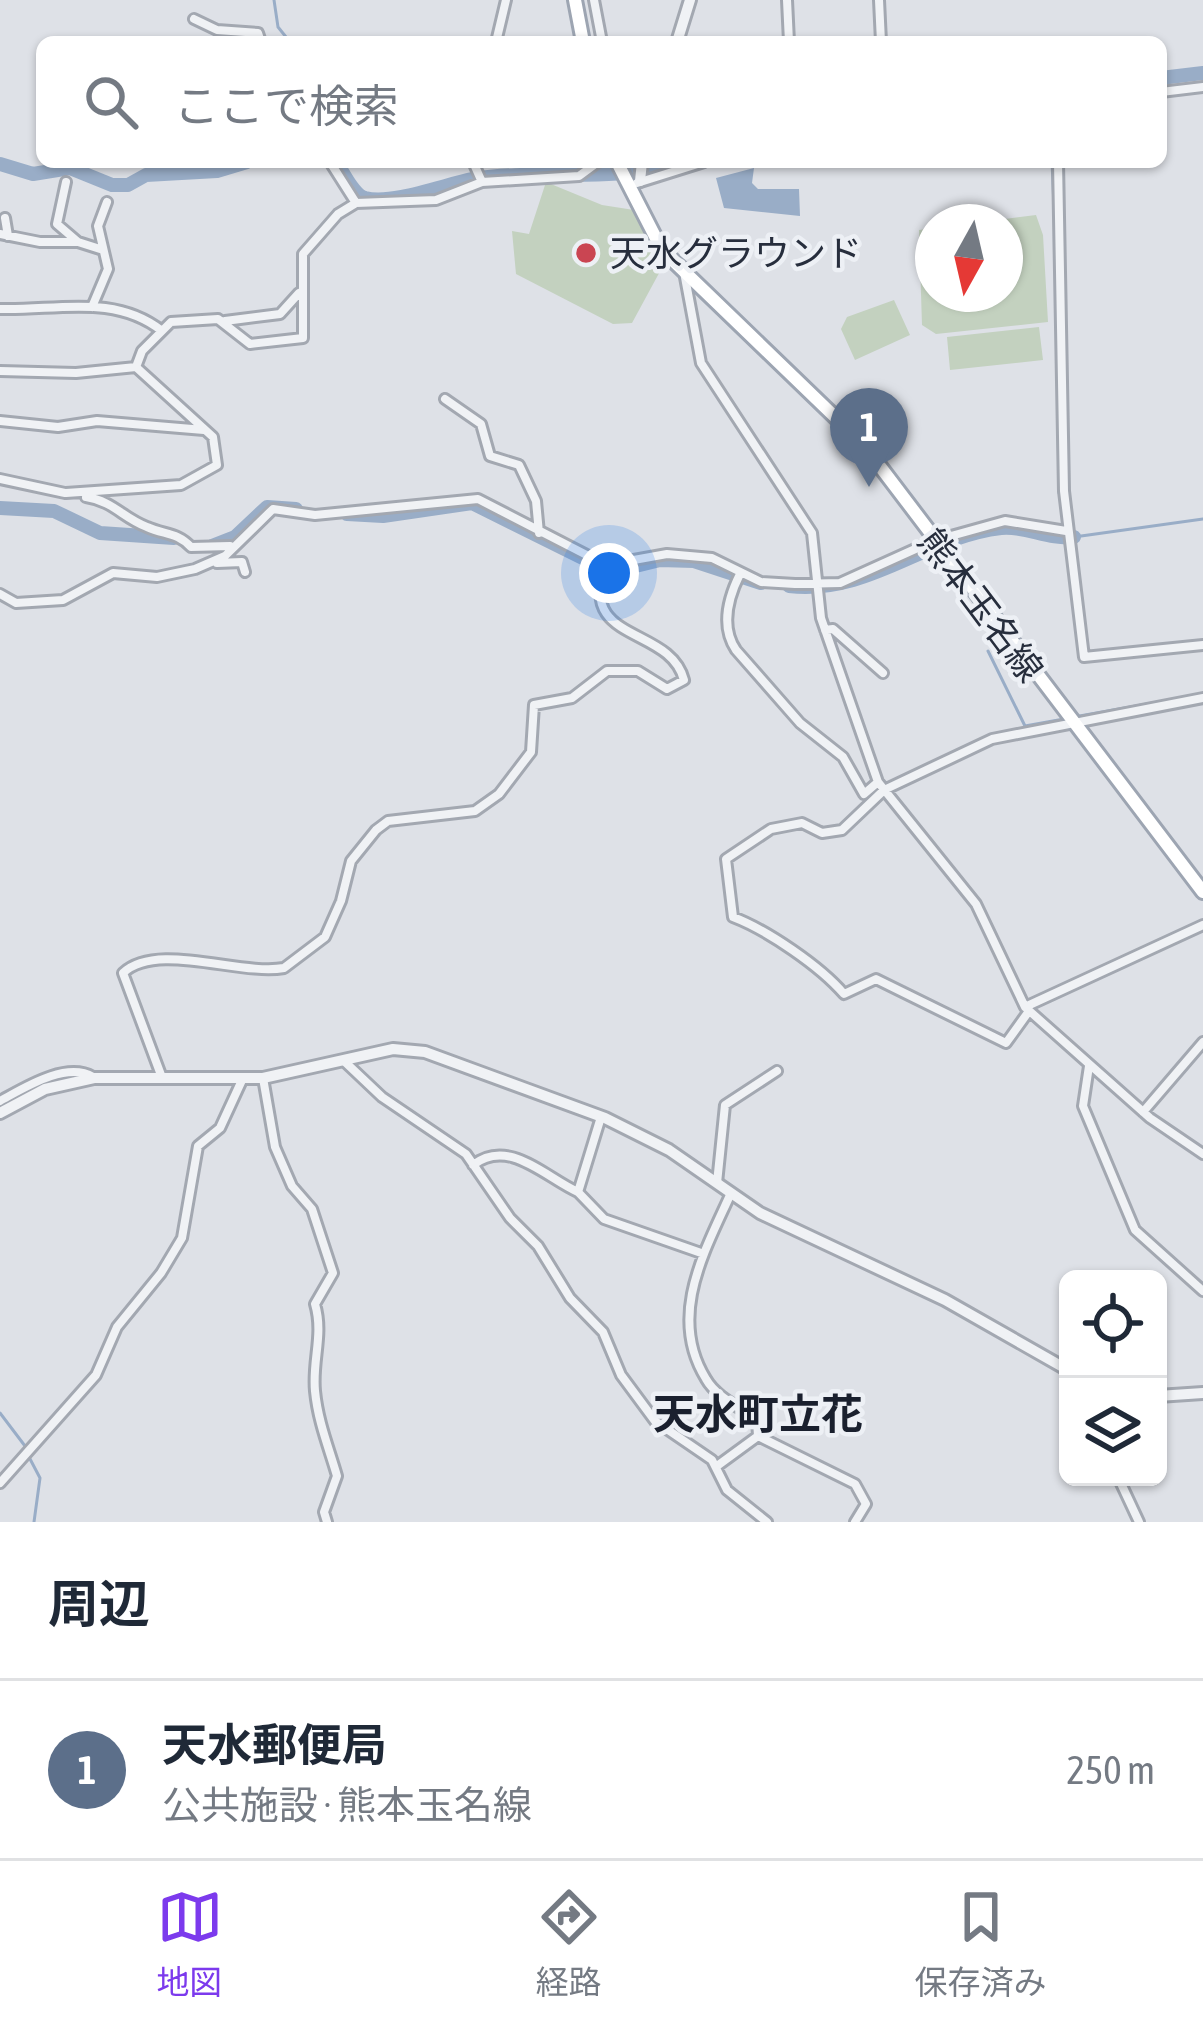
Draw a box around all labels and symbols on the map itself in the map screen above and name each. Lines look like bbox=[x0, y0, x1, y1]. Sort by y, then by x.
north arrow bbox=[915, 204, 1023, 312]
place label: 天水グラウンド bbox=[610, 232, 862, 274]
marker: 天水グラウンド bbox=[573, 240, 599, 266]
pin: 1 bbox=[830, 388, 908, 487]
street label: 熊本玉名線 bbox=[910, 520, 1052, 690]
your location bbox=[579, 543, 639, 603]
district label: 天水町立花 bbox=[653, 1390, 863, 1438]

